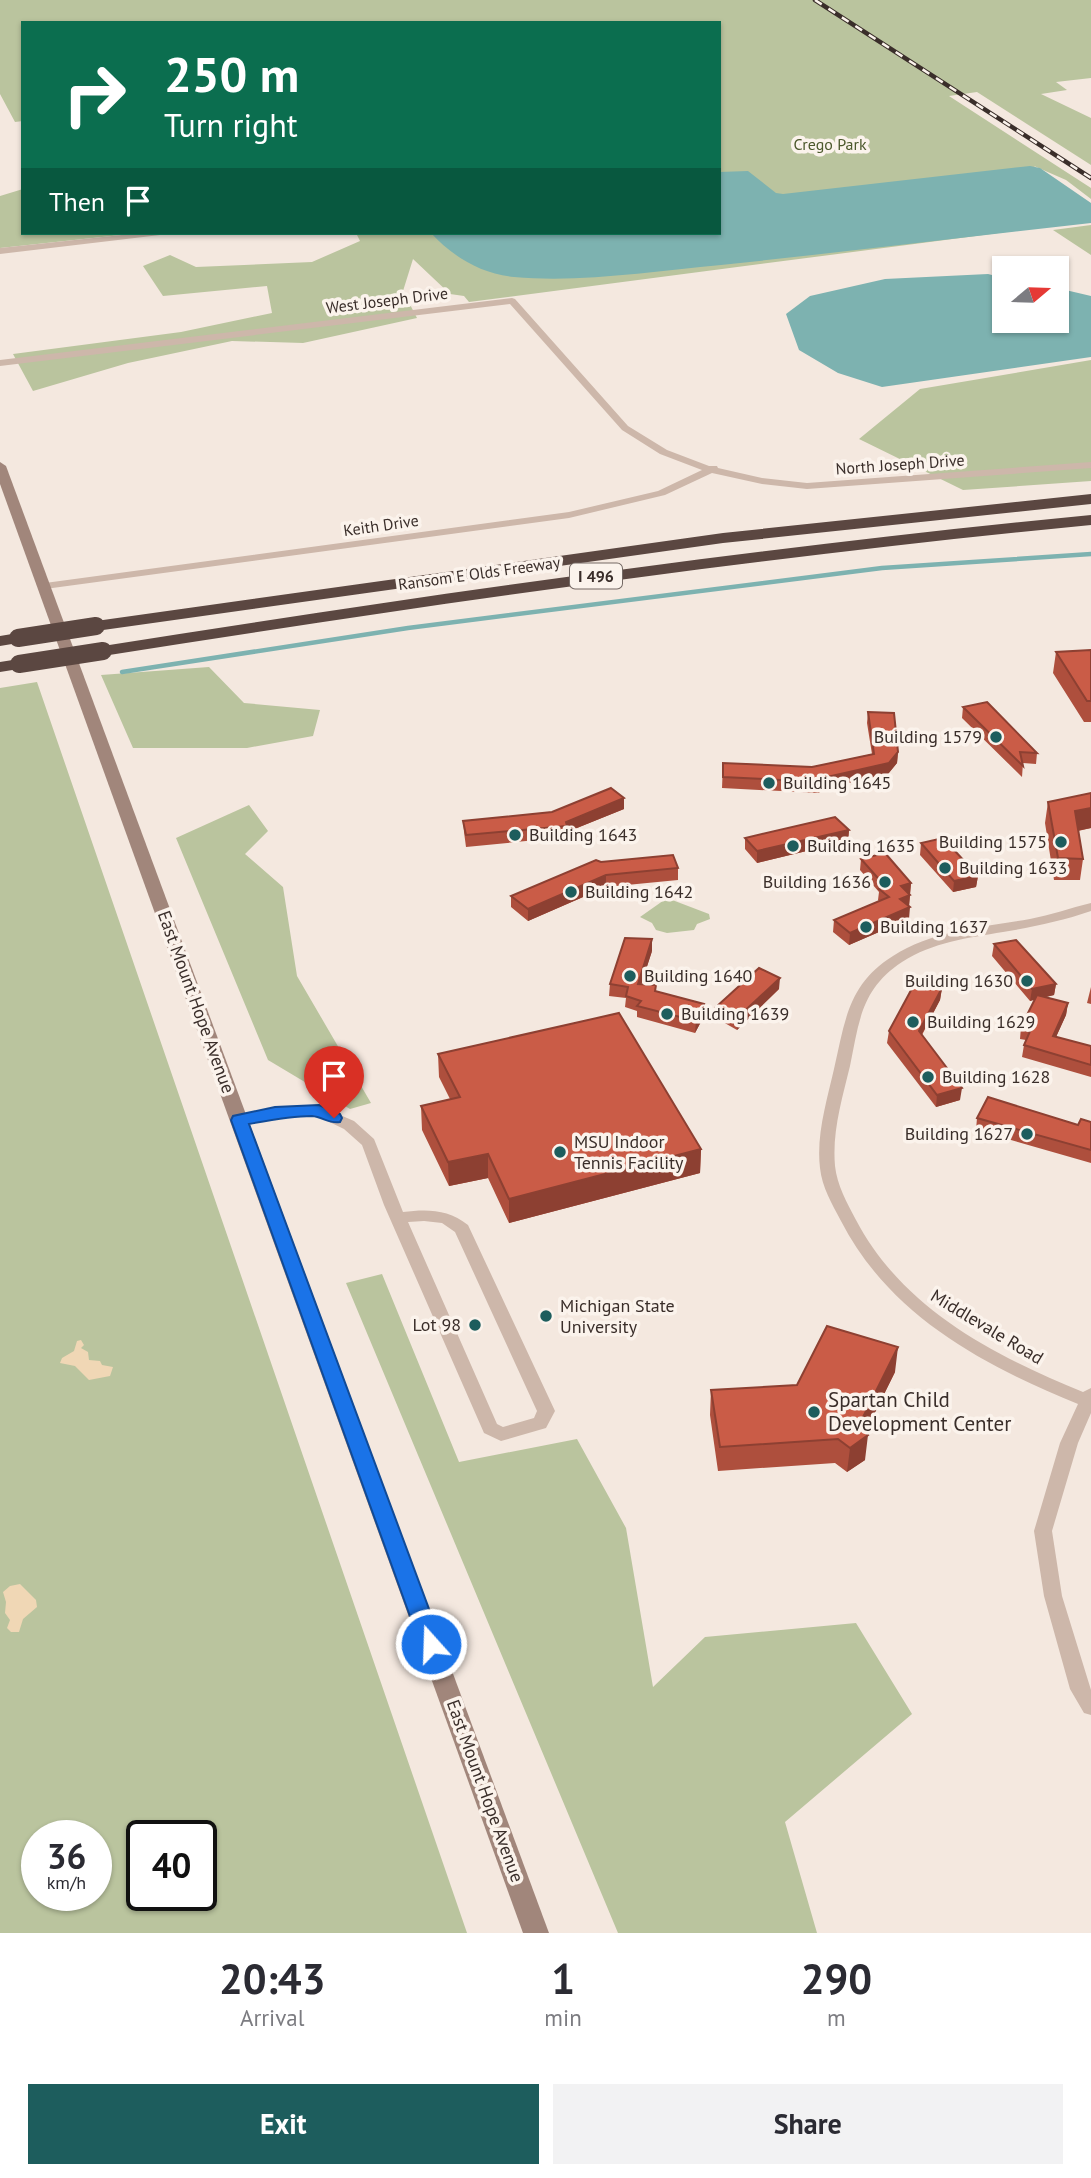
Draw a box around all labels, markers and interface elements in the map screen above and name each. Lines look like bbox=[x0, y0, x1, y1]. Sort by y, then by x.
text: 250 m bbox=[164, 42, 299, 106]
icon: right bbox=[49, 49, 140, 140]
text: Turn right bbox=[164, 104, 298, 146]
park label: Crego Park bbox=[793, 134, 867, 154]
icon: arrive bbox=[119, 182, 157, 220]
text: Then bbox=[49, 185, 105, 218]
north arrow bbox=[992, 256, 1069, 332]
map controls bbox=[992, 256, 1069, 333]
street label: West Joseph Drive bbox=[325, 283, 449, 317]
street label: North Joseph Drive bbox=[835, 450, 965, 478]
street label: Keith Drive bbox=[342, 510, 420, 540]
street label: Ransom E Olds Freeway bbox=[397, 552, 562, 594]
road number: I 496 bbox=[570, 564, 622, 589]
place label: Building 1579 bbox=[874, 725, 982, 748]
marker: Building 1579 bbox=[988, 729, 1004, 745]
place label: Building 1645 bbox=[783, 771, 891, 794]
marker: Building 1645 bbox=[761, 775, 777, 791]
place label: Building 1643 bbox=[529, 823, 637, 846]
marker: Building 1643 bbox=[507, 827, 523, 843]
place label: Building 1575 bbox=[939, 830, 1047, 853]
place label: Building 1635 bbox=[807, 834, 915, 857]
marker: Building 1575 bbox=[1053, 834, 1069, 850]
marker: Building 1635 bbox=[785, 838, 801, 854]
place label: Building 1633 bbox=[959, 856, 1067, 879]
marker: Building 1633 bbox=[937, 860, 953, 876]
place label: Building 1636 bbox=[763, 870, 871, 893]
marker: Building 1636 bbox=[877, 874, 893, 890]
place label: Building 1642 bbox=[585, 880, 693, 903]
marker: Building 1642 bbox=[563, 884, 579, 900]
street label: East Mount Hope Avenue bbox=[153, 907, 240, 1096]
place label: Building 1637 bbox=[880, 915, 988, 938]
marker: Building 1637 bbox=[858, 919, 874, 935]
place label: Building 1640 bbox=[644, 964, 753, 987]
marker: Building 1640 bbox=[622, 968, 638, 984]
place label: Building 1630 bbox=[905, 969, 1013, 992]
marker: Building 1630 bbox=[1019, 973, 1035, 989]
place label: Building 1639 bbox=[681, 1002, 789, 1025]
marker: Building 1639 bbox=[659, 1006, 675, 1022]
place label: Building 1629 bbox=[927, 1010, 1035, 1033]
marker: Building 1629 bbox=[905, 1014, 921, 1030]
pin bbox=[304, 1046, 364, 1118]
icon: arrive bbox=[315, 1057, 353, 1095]
place label: Building 1628 bbox=[942, 1065, 1050, 1088]
marker: Building 1628 bbox=[920, 1069, 936, 1085]
place label: Building 1627 bbox=[905, 1122, 1013, 1145]
marker: Building 1627 bbox=[1019, 1126, 1035, 1142]
place label: MSU Indoor Tennis Facility bbox=[574, 1130, 684, 1174]
marker: MSU Indoor Tennis Facility bbox=[552, 1144, 568, 1160]
street label: Middlevale Road bbox=[927, 1284, 1048, 1369]
place label: Michigan State University bbox=[560, 1294, 675, 1338]
marker: Michigan State University bbox=[538, 1308, 554, 1324]
place label: Lot 98 bbox=[413, 1313, 461, 1336]
marker: Lot 98 bbox=[467, 1317, 483, 1333]
place label: Spartan Child Development Center bbox=[828, 1386, 1011, 1437]
marker: Spartan Child Development Center bbox=[806, 1404, 822, 1420]
position arrow bbox=[394, 1607, 468, 1681]
street label: East Mount Hope Avenue bbox=[442, 1696, 529, 1885]
speed limit sign: 40 bbox=[126, 1820, 217, 1911]
text: 36 bbox=[47, 1833, 86, 1879]
text: km/h bbox=[47, 1871, 86, 1894]
text: 20:43 bbox=[219, 1951, 325, 2006]
text: 1 bbox=[551, 1951, 575, 2006]
text: 290 bbox=[801, 1951, 872, 2006]
text: Arrival bbox=[240, 2003, 304, 2032]
text: min bbox=[544, 2003, 582, 2032]
text: m bbox=[827, 2003, 846, 2032]
button: Exit bbox=[28, 2084, 539, 2164]
button: Share bbox=[553, 2084, 1063, 2164]

